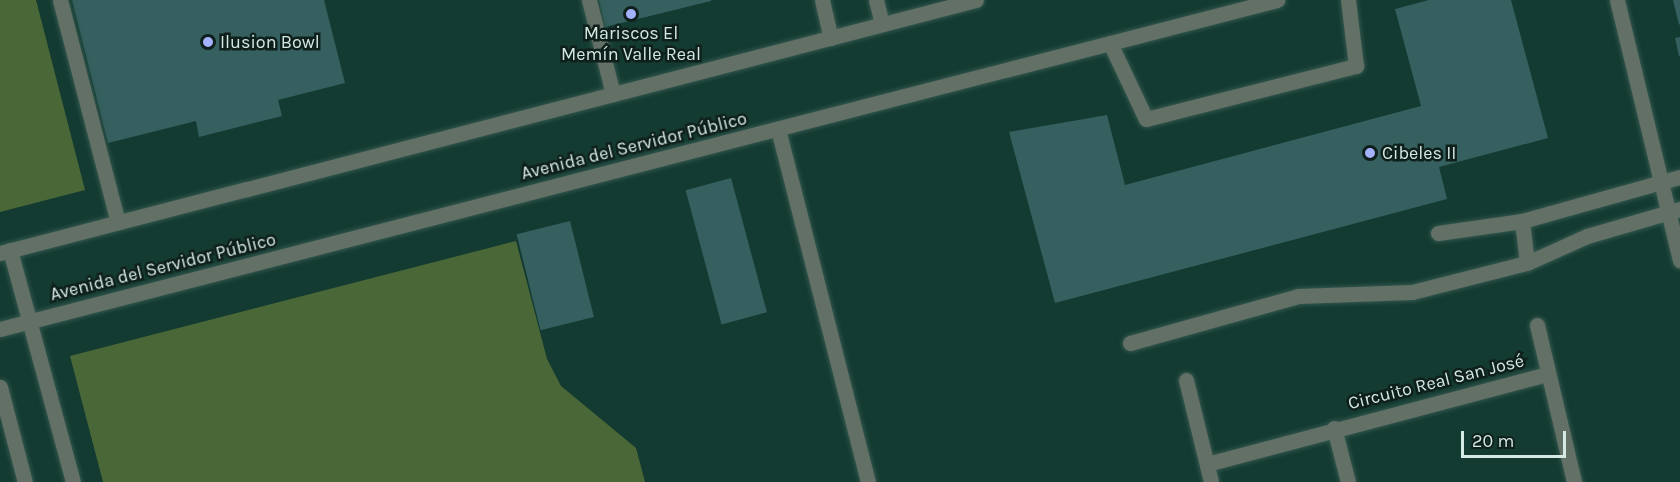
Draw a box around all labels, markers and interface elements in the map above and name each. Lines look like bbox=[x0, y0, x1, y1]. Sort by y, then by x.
marker: Mariscos El Memín Valle Real bbox=[624, 7, 638, 21]
place label: Mariscos El Memín Valle Real bbox=[561, 23, 701, 66]
place label: Ilusion Bowl bbox=[220, 31, 320, 53]
marker: Ilusion Bowl bbox=[201, 35, 215, 49]
street label: Avenida del Servidor Público bbox=[519, 107, 749, 185]
place label: Cibeles II bbox=[1382, 142, 1456, 164]
marker: Cibeles II bbox=[1363, 146, 1377, 160]
street label: Avenida del Servidor Público bbox=[48, 228, 278, 306]
street label: Circuito Real San José bbox=[1346, 350, 1526, 414]
scale bar bbox=[1464, 419, 1569, 457]
text: 20 m bbox=[1472, 430, 1514, 452]

